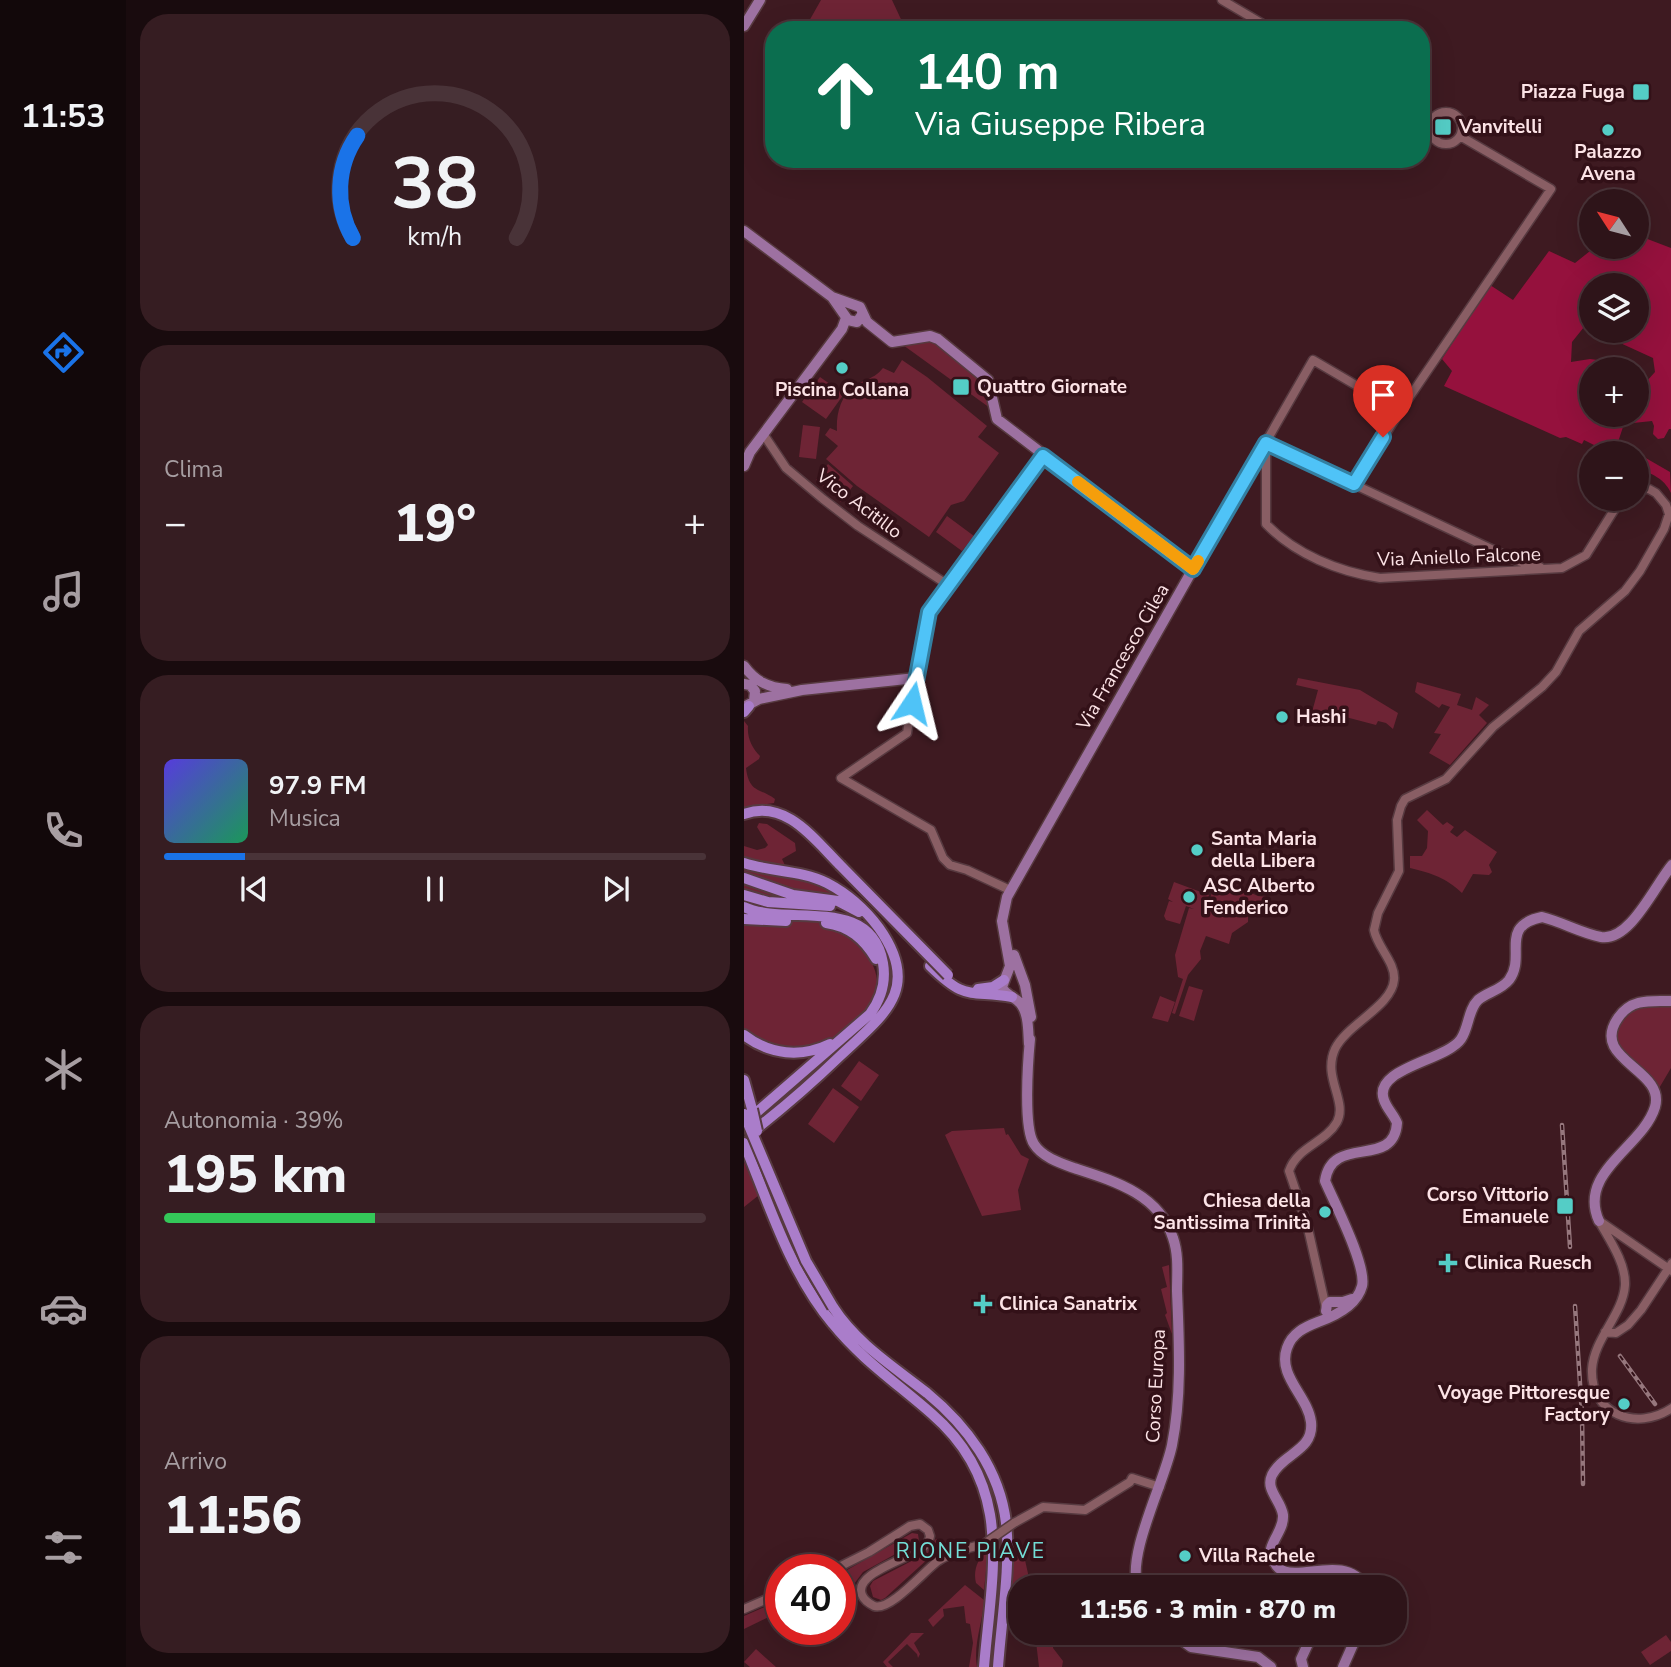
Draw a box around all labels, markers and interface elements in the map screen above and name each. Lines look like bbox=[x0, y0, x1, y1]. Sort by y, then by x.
text: 140 m bbox=[915, 39, 1059, 106]
icon: ahead bbox=[800, 49, 891, 140]
place label: Piazza Fuga bbox=[1521, 79, 1625, 105]
marker: Piazza Fuga bbox=[1631, 82, 1651, 102]
text: 11:53 bbox=[21, 95, 105, 138]
text: Via Giuseppe Ribera bbox=[915, 103, 1206, 146]
place label: Vanvitelli bbox=[1458, 114, 1542, 140]
marker: Vanvitelli bbox=[1433, 117, 1453, 137]
marker: Palazzo Avena bbox=[1600, 122, 1616, 138]
text: 38 bbox=[391, 135, 479, 235]
place label: Palazzo Avena bbox=[1574, 139, 1642, 187]
north arrow bbox=[1579, 189, 1649, 259]
map controls bbox=[1579, 189, 1649, 511]
text: km/h bbox=[407, 220, 463, 254]
button: layers bbox=[1579, 273, 1649, 343]
icon: directions bbox=[39, 328, 88, 377]
button: + bbox=[1579, 357, 1649, 427]
marker: Piscina Collana bbox=[834, 360, 850, 376]
pin bbox=[1353, 365, 1413, 437]
place label: Quattro Giornate bbox=[977, 374, 1127, 400]
icon: arrive bbox=[1364, 376, 1402, 414]
place label: Piscina Collana bbox=[775, 377, 909, 403]
marker: Quattro Giornate bbox=[951, 377, 971, 397]
button: − bbox=[1579, 441, 1649, 511]
text: Clima bbox=[164, 454, 224, 485]
street label: Vico Acitillo bbox=[810, 463, 907, 545]
text: 19° bbox=[394, 488, 476, 559]
text: − bbox=[164, 498, 187, 549]
text: + bbox=[683, 498, 706, 549]
street label: Via Aniello Falcone bbox=[1376, 541, 1541, 573]
icon: music bbox=[39, 567, 88, 616]
street label: Via Francesco Cilea bbox=[1070, 579, 1176, 736]
position arrow bbox=[875, 666, 949, 740]
place label: Hashi bbox=[1296, 704, 1346, 730]
marker: Hashi bbox=[1274, 709, 1290, 725]
text: 97.9 FM bbox=[269, 768, 366, 803]
text: Musica bbox=[269, 803, 341, 834]
icon: phone bbox=[39, 806, 88, 855]
place label: Santa Maria della Libera bbox=[1211, 826, 1317, 874]
marker: Santa Maria della Libera bbox=[1189, 842, 1205, 858]
icon: previous bbox=[235, 870, 273, 908]
icon: pause bbox=[416, 870, 454, 908]
icon: next bbox=[597, 870, 635, 908]
place label: ASC Alberto Fenderico bbox=[1203, 873, 1315, 921]
marker: ASC Alberto Fenderico bbox=[1181, 889, 1197, 905]
icon: climate bbox=[39, 1045, 88, 1094]
text: Autonomia · 39% bbox=[164, 1105, 344, 1136]
text: 195 km bbox=[164, 1139, 347, 1210]
place label: Corso Vittorio Emanuele bbox=[1427, 1182, 1549, 1230]
place label: Chiesa della Santissima Trinità bbox=[1154, 1188, 1311, 1236]
marker: Corso Vittorio Emanuele bbox=[1555, 1196, 1575, 1216]
marker: Chiesa della Santissima Trinità bbox=[1317, 1204, 1333, 1220]
place label: Clinica Ruesch bbox=[1464, 1250, 1592, 1276]
marker: Clinica Ruesch bbox=[1438, 1253, 1458, 1273]
icon: car bbox=[39, 1284, 88, 1333]
place label: Clinica Sanatrix bbox=[999, 1291, 1138, 1317]
marker: Clinica Sanatrix bbox=[973, 1294, 993, 1314]
street label: Corso Europa bbox=[1140, 1328, 1172, 1444]
place label: Voyage Pittoresque Factory bbox=[1437, 1380, 1611, 1428]
marker: Voyage Pittoresque Factory bbox=[1616, 1396, 1632, 1412]
text: Arrivo bbox=[164, 1446, 227, 1477]
text: 11:56 bbox=[164, 1480, 302, 1551]
icon: filters bbox=[39, 1523, 88, 1572]
district label: RIONE PIAVE bbox=[896, 1537, 1046, 1565]
place label: Villa Rachele bbox=[1198, 1543, 1315, 1569]
marker: Villa Rachele bbox=[1177, 1548, 1193, 1564]
speed limit sign: 40 bbox=[765, 1554, 856, 1645]
text: 11:56 · 3 min · 870 m bbox=[1079, 1592, 1336, 1627]

